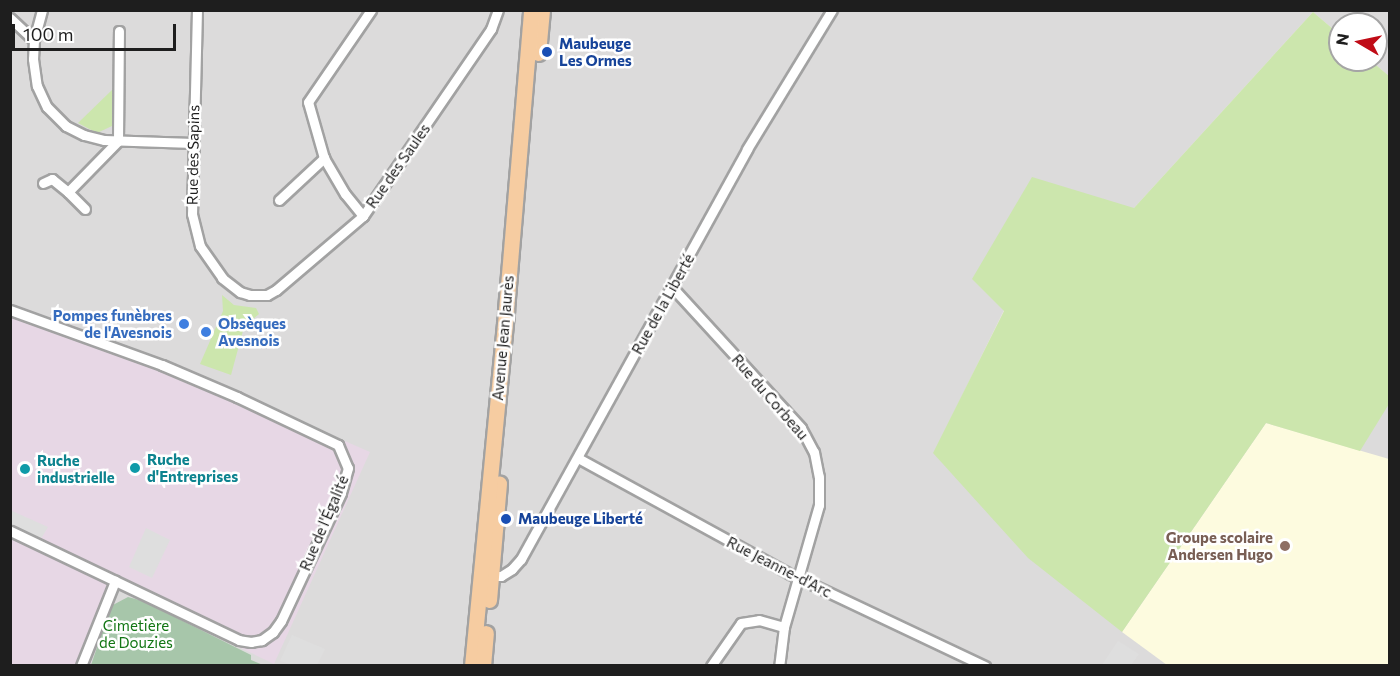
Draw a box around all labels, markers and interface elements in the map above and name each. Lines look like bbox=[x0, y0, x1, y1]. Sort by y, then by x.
scale bar bbox=[15, 12, 178, 50]
north arrow bbox=[1328, 12, 1388, 72]
text: 100 m bbox=[23, 23, 73, 45]
text: N bbox=[1331, 32, 1352, 47]
place label: Maubeuge Les Ormes bbox=[559, 34, 632, 69]
marker: Maubeuge Les Ormes bbox=[540, 45, 554, 59]
street label: Rue des Sapins bbox=[183, 105, 203, 205]
street label: Rue des Saules bbox=[362, 120, 434, 212]
street label: Rue de la Liberté bbox=[628, 251, 698, 357]
street label: Avenue Jean Jaurès bbox=[489, 275, 517, 401]
place label: Pompes funèbres de l'Avesnois bbox=[53, 306, 172, 341]
place label: Obsèques Avesnois bbox=[218, 314, 286, 349]
marker: Pompes funèbres de l'Avesnois bbox=[177, 317, 191, 331]
marker: Obsèques Avesnois bbox=[199, 325, 213, 339]
street label: Rue du Corbeau bbox=[728, 351, 812, 443]
place label: Ruche d'Entreprises bbox=[147, 450, 238, 485]
place label: Ruche industrielle bbox=[37, 451, 115, 486]
marker: Ruche d'Entreprises bbox=[128, 461, 142, 475]
marker: Ruche industrielle bbox=[18, 462, 32, 476]
street label: Rue de l'Égalité bbox=[296, 473, 352, 573]
place label: Maubeuge Liberté bbox=[518, 510, 643, 528]
marker: Maubeuge Liberté bbox=[499, 512, 513, 526]
place label: Groupe scolaire Andersen Hugo bbox=[1166, 528, 1273, 563]
street label: Rue Jeanne-d'Arc bbox=[724, 533, 834, 601]
marker: Groupe scolaire Andersen Hugo bbox=[1278, 539, 1292, 553]
park label: Cimetière de Douzies bbox=[99, 616, 173, 651]

